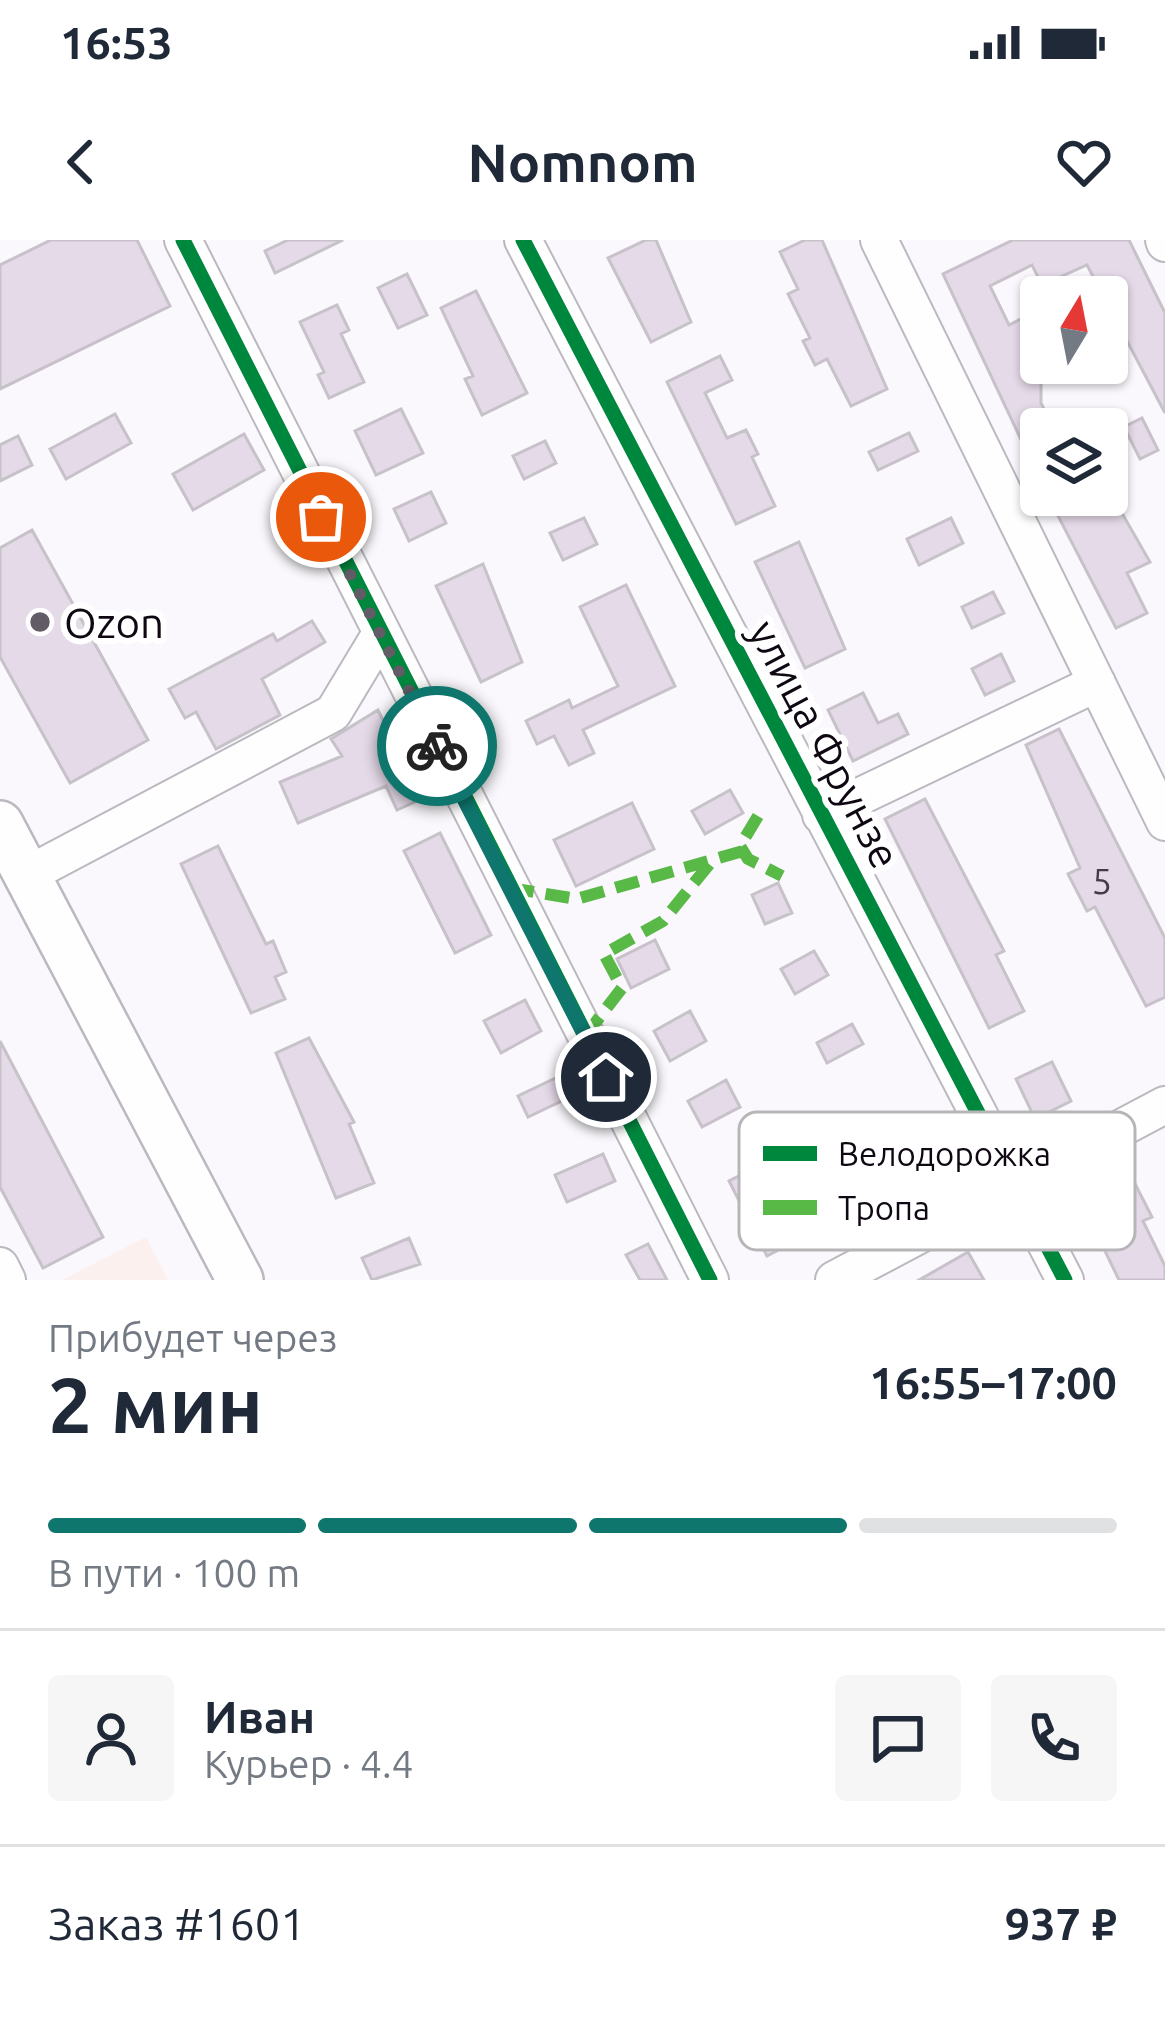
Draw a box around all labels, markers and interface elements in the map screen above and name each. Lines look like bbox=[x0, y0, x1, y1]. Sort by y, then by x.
text: 16:53 bbox=[60, 17, 173, 68]
icon: back bbox=[48, 129, 114, 195]
icon: heart bbox=[1051, 129, 1117, 195]
text: Nomnom bbox=[468, 132, 698, 192]
north arrow bbox=[1020, 276, 1128, 384]
map controls bbox=[1020, 276, 1128, 516]
button: layers bbox=[1020, 408, 1128, 516]
pin bbox=[270, 466, 372, 568]
icon: bag bbox=[288, 484, 354, 550]
place label: Ozon bbox=[64, 599, 164, 646]
marker: Ozon bbox=[27, 609, 53, 635]
street label: улица Фрунзе bbox=[740, 612, 910, 876]
courier bbox=[377, 686, 497, 806]
icon: bike bbox=[404, 713, 470, 779]
house number: 5 bbox=[1092, 860, 1112, 901]
pin bbox=[555, 1026, 657, 1128]
icon: home bbox=[573, 1044, 639, 1110]
legend bbox=[739, 1112, 1135, 1250]
text: Велодорожка bbox=[838, 1135, 1051, 1172]
text: Тропа bbox=[838, 1189, 930, 1226]
text: Прибудет через bbox=[48, 1316, 337, 1359]
text: 16:55–17:00 bbox=[869, 1357, 1117, 1408]
text: 2 мин bbox=[48, 1360, 263, 1448]
text: В пути · 100 m bbox=[48, 1551, 300, 1594]
button: person bbox=[48, 1675, 174, 1801]
button: chat bbox=[835, 1675, 961, 1801]
button: phone bbox=[991, 1675, 1117, 1801]
text: Иван bbox=[204, 1691, 315, 1742]
text: Курьер · 4.4 bbox=[204, 1742, 414, 1785]
text: Заказ #1601 bbox=[48, 1898, 306, 1949]
text: 937 ₽ bbox=[1005, 1898, 1117, 1949]

